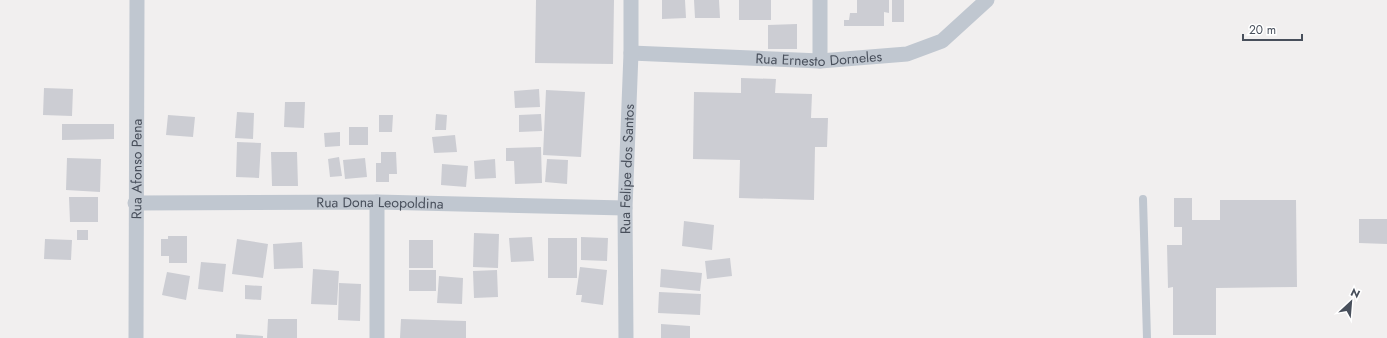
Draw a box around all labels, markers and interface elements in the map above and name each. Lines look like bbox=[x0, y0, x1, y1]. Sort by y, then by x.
scale bar bbox=[1243, 16, 1302, 42]
text: 20 m bbox=[1249, 21, 1276, 39]
street label: Rua Ernesto Dorneles bbox=[755, 46, 883, 71]
street label: Rua Felipe dos Santos bbox=[615, 103, 639, 234]
street label: Rua Afonso Pena bbox=[126, 119, 147, 219]
street label: Rua Dona Leopoldina bbox=[316, 192, 444, 214]
north arrow bbox=[1331, 282, 1371, 322]
text: N bbox=[1348, 284, 1363, 302]

